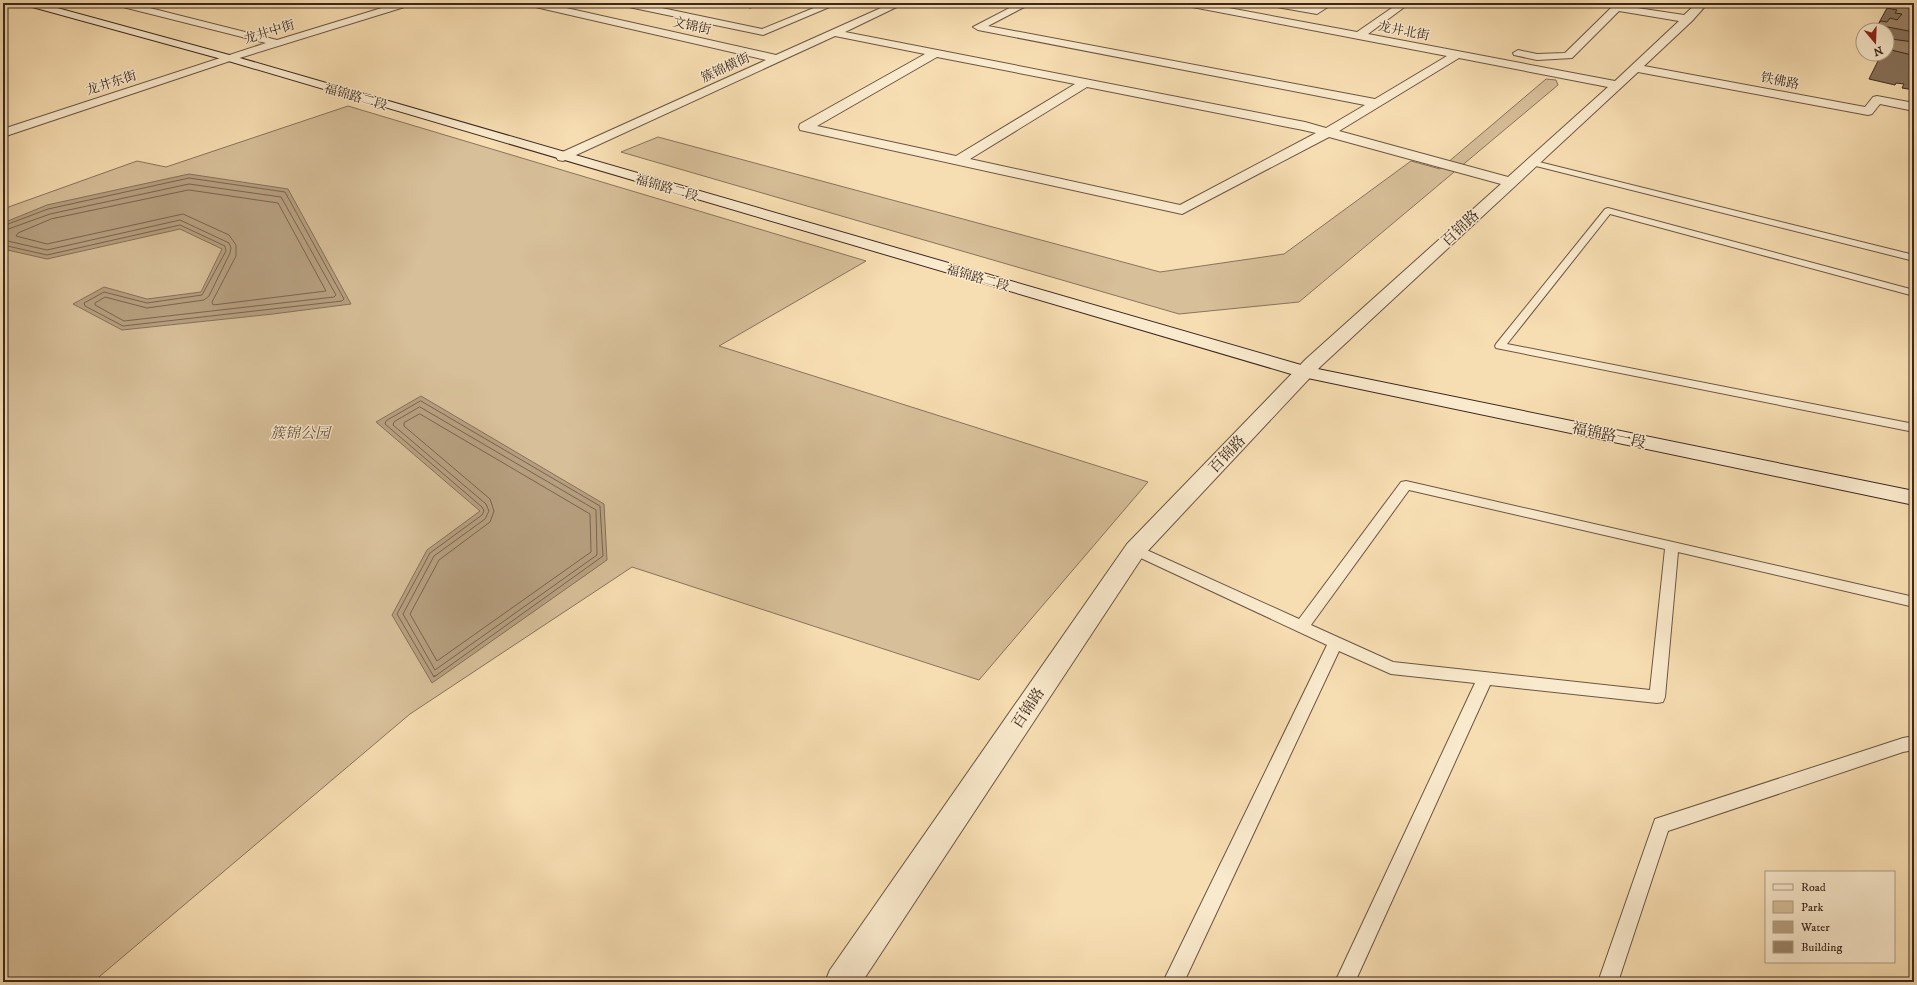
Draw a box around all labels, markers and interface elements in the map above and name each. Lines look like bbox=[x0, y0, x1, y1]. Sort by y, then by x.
street label: 文锦街 bbox=[671, 14, 713, 38]
street label: 龙井中街 bbox=[242, 17, 297, 47]
street label: 龙井北街 bbox=[1377, 18, 1431, 44]
north arrow bbox=[1855, 22, 1895, 62]
text: N bbox=[1871, 42, 1884, 59]
street label: 簇锦横街 bbox=[698, 50, 752, 86]
street label: 龙井东街 bbox=[84, 67, 139, 99]
street label: 铁佛路 bbox=[1759, 69, 1800, 93]
street label: 福锦路二段 bbox=[322, 80, 389, 114]
street label: 福锦路二段 bbox=[633, 171, 700, 205]
street label: 百锦路 bbox=[1437, 206, 1483, 251]
street label: 福锦路二段 bbox=[944, 261, 1011, 295]
street label: 福锦路一段 bbox=[1570, 418, 1648, 453]
park label: 簇锦公园 bbox=[270, 424, 332, 443]
street label: 百锦路 bbox=[1205, 432, 1250, 477]
street label: 百锦路 bbox=[1008, 684, 1049, 732]
legend bbox=[1765, 871, 1895, 963]
text: Road bbox=[1801, 880, 1826, 895]
text: Park bbox=[1801, 900, 1823, 915]
text: Water bbox=[1800, 920, 1830, 935]
text: Building bbox=[1801, 940, 1842, 955]

